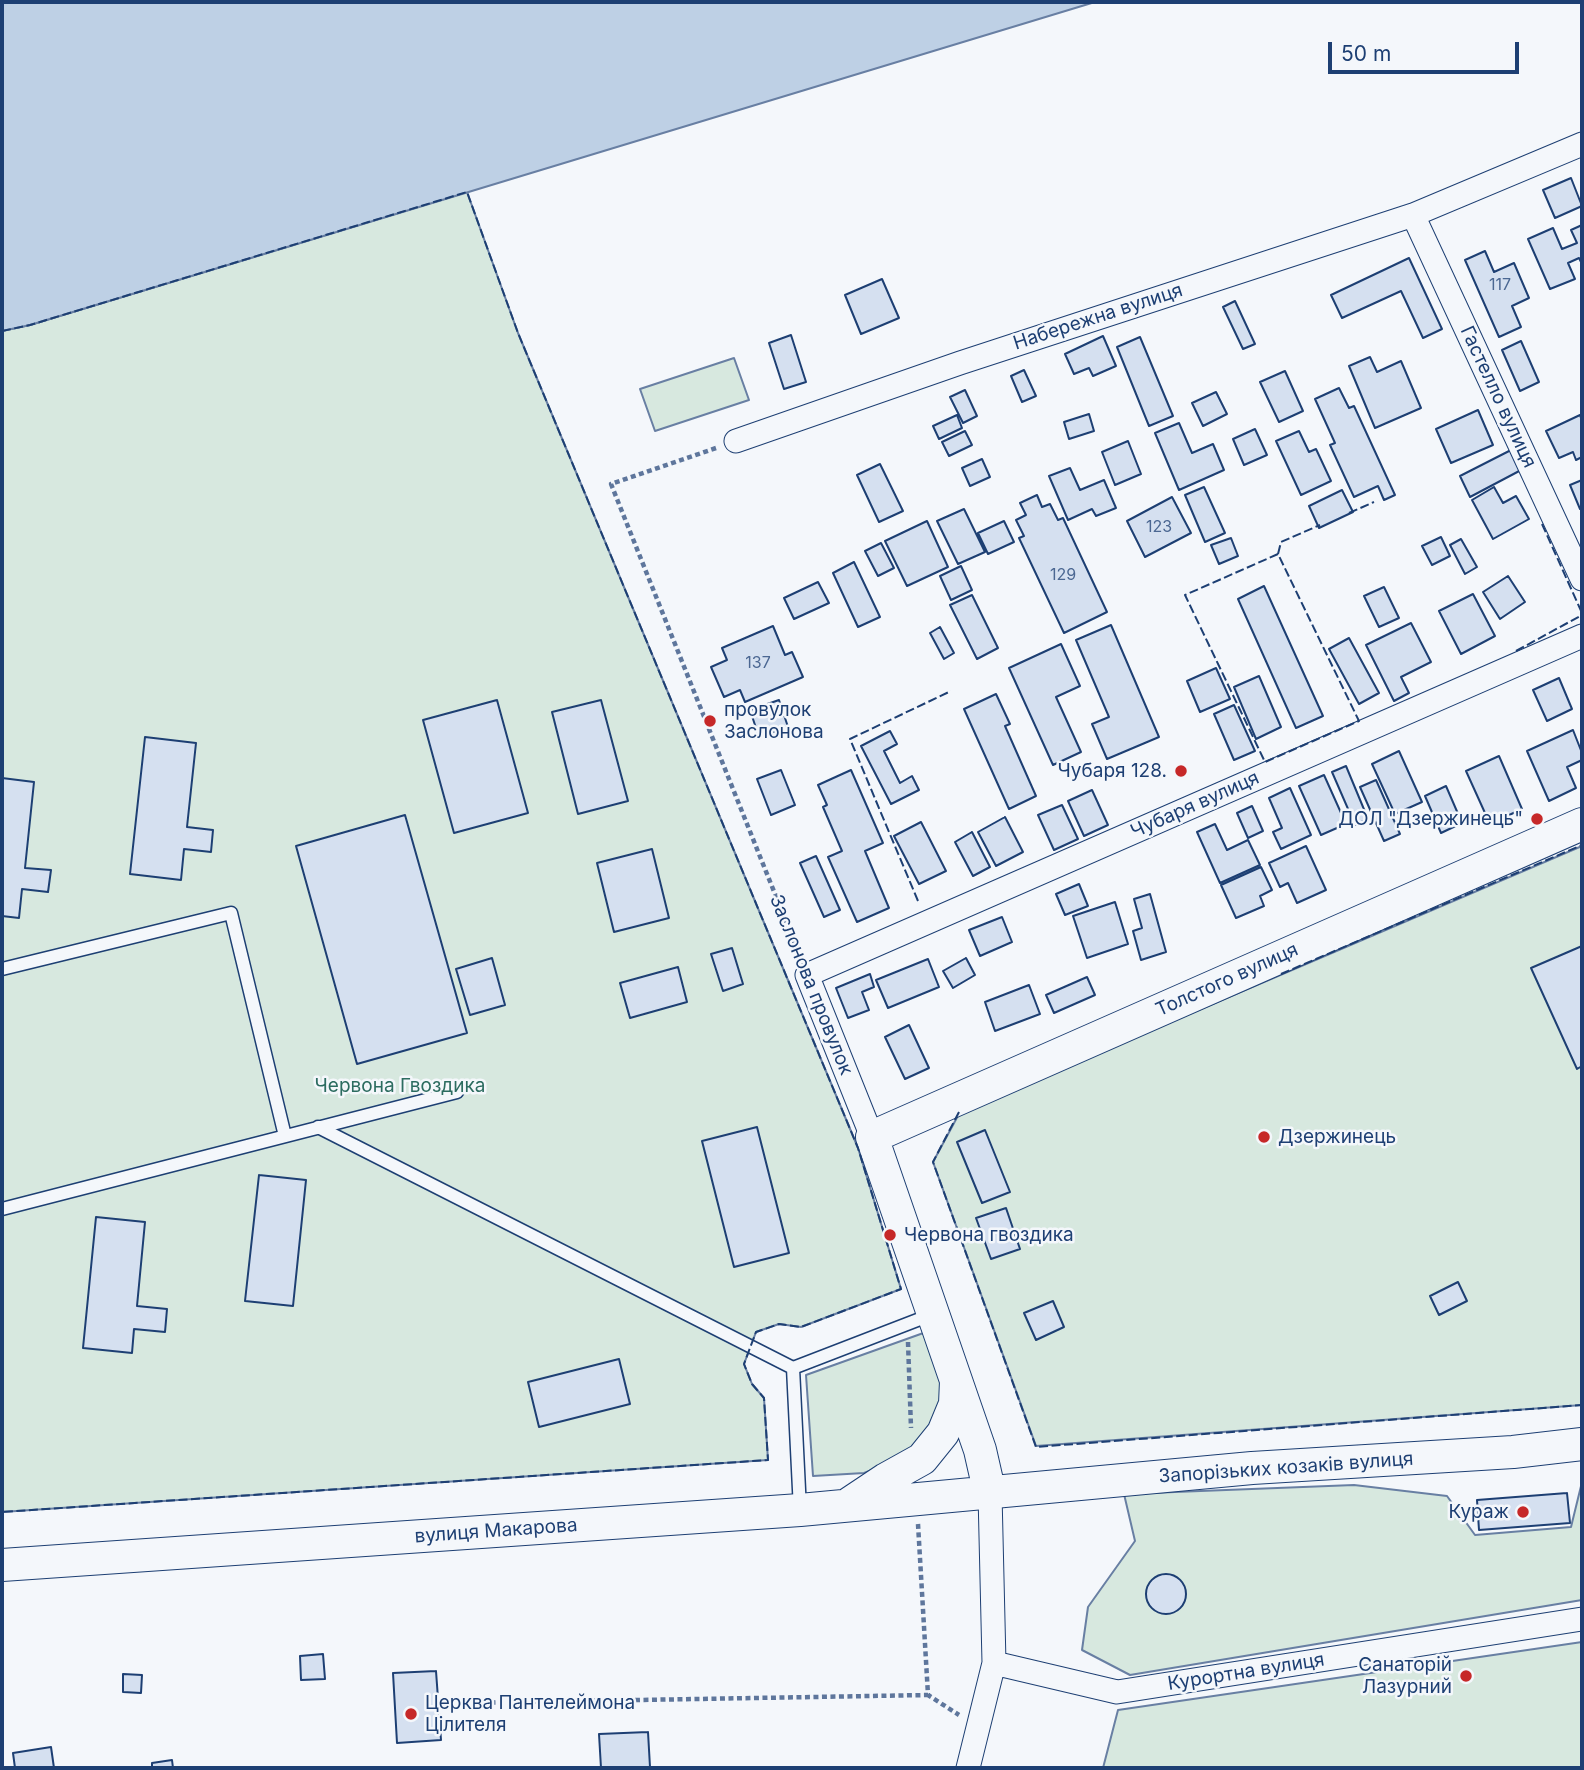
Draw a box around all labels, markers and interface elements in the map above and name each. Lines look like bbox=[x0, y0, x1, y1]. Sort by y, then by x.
scale bar bbox=[1332, 28, 1523, 72]
text: 50 m bbox=[1341, 41, 1391, 66]
house number: 117 bbox=[1489, 275, 1511, 295]
street label: Набережна вулиця bbox=[1010, 279, 1186, 355]
street label: Гастелло вулиця bbox=[1455, 322, 1541, 472]
house number: 123 bbox=[1146, 517, 1172, 537]
house number: 129 bbox=[1050, 565, 1076, 585]
house number: 137 bbox=[745, 653, 771, 673]
place label: провулок Заслонова bbox=[724, 699, 824, 743]
marker: провулок Заслонова bbox=[702, 713, 718, 729]
place label: Чубаря 128. bbox=[1057, 760, 1167, 782]
marker: Чубаря 128. bbox=[1173, 763, 1189, 779]
street label: Чубаря вулиця bbox=[1127, 767, 1263, 843]
place label: ДОЛ "Дзержинець" bbox=[1338, 808, 1523, 830]
marker: ДОЛ "Дзержинець" bbox=[1529, 811, 1545, 827]
street label: Заслонова провулок bbox=[764, 892, 858, 1078]
street label: Толстого вулиця bbox=[1152, 938, 1302, 1022]
park label: Червона Гвоздика bbox=[315, 1075, 485, 1097]
place label: Дзержинець bbox=[1278, 1126, 1396, 1148]
marker: Дзержинець bbox=[1256, 1129, 1272, 1145]
place label: Червона гвоздика bbox=[904, 1224, 1074, 1246]
marker: Червона гвоздика bbox=[882, 1227, 898, 1243]
street label: Запорізьких козаків вулиця bbox=[1158, 1448, 1414, 1488]
place label: Кураж bbox=[1448, 1501, 1509, 1523]
marker: Кураж bbox=[1515, 1504, 1531, 1520]
street label: вулиця Макарова bbox=[414, 1514, 578, 1548]
street label: Курортна вулиця bbox=[1166, 1648, 1326, 1696]
place label: Санаторій Лазурний bbox=[1358, 1654, 1452, 1698]
marker: Санаторій Лазурний bbox=[1458, 1668, 1474, 1684]
place label: Церква Пантелеймона Цілителя bbox=[425, 1692, 635, 1736]
marker: Церква Пантелеймона Цілителя bbox=[403, 1706, 419, 1722]

